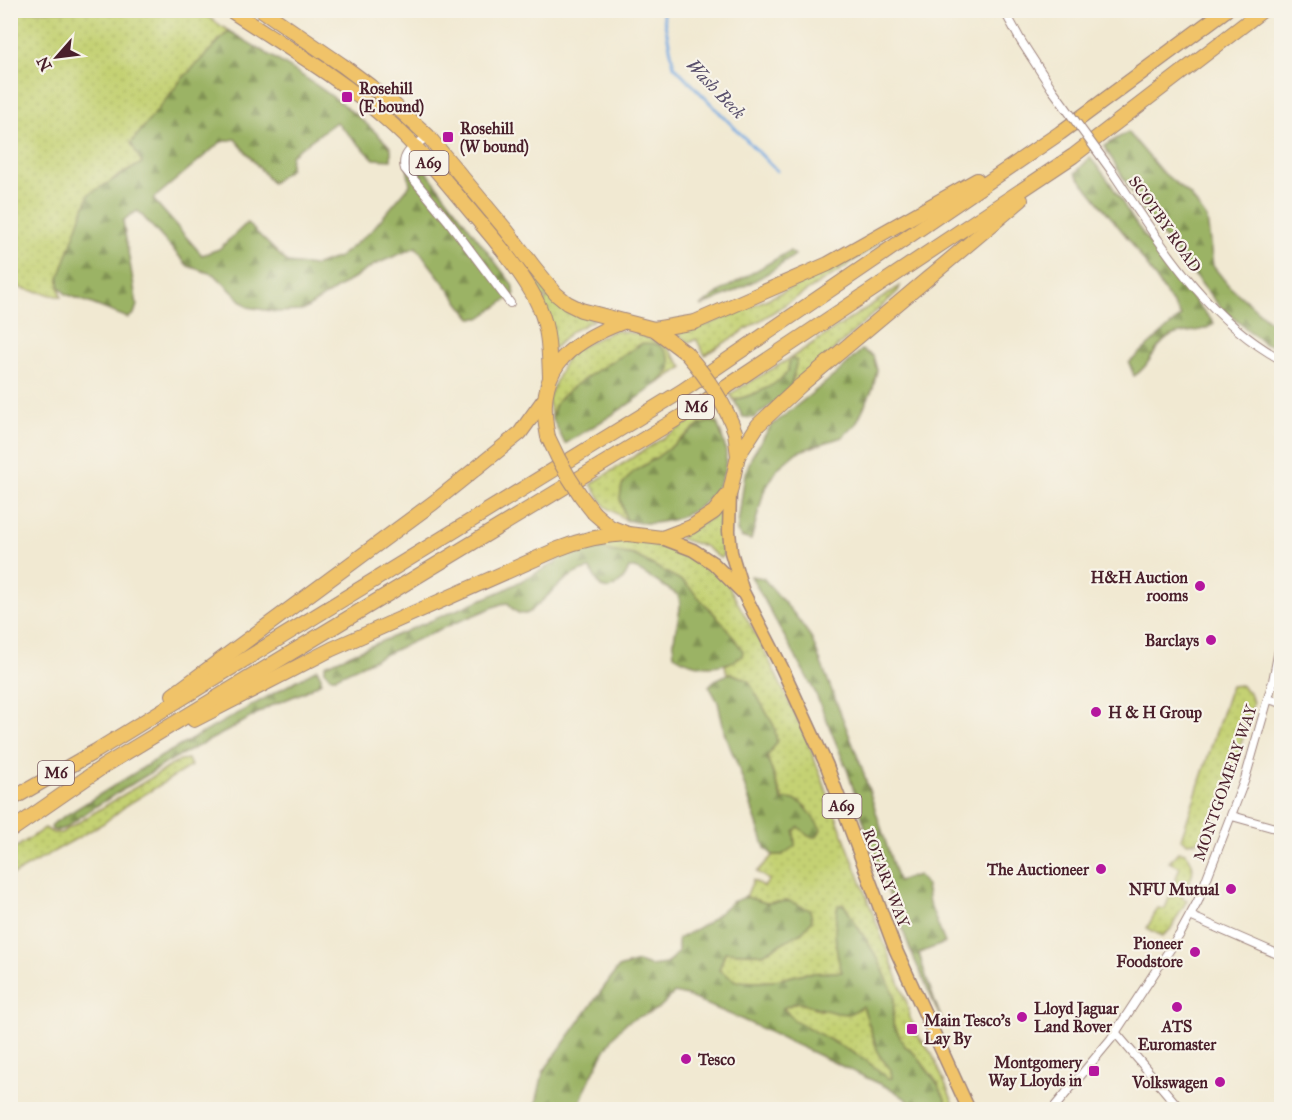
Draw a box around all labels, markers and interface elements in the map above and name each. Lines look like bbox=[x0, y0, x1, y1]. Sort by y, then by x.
north arrow bbox=[27, 27, 87, 87]
text: N bbox=[32, 53, 56, 74]
water label: Wash Beck bbox=[682, 54, 750, 124]
place label: Rosehill (E bound) bbox=[359, 79, 425, 117]
marker: Rosehill (E bound) bbox=[340, 90, 354, 104]
place label: Rosehill (W bound) bbox=[460, 119, 529, 157]
marker: Rosehill (W bound) bbox=[441, 130, 455, 144]
road number: A69 bbox=[410, 151, 448, 175]
street label: SCOTBY ROAD bbox=[1125, 172, 1205, 276]
road number: M6 bbox=[678, 395, 714, 419]
place label: H&H Auction rooms bbox=[1091, 568, 1188, 605]
marker: H&H Auction rooms bbox=[1193, 579, 1207, 593]
place label: Barclays bbox=[1145, 631, 1199, 651]
marker: Barclays bbox=[1204, 633, 1218, 647]
street label: MONTGOMERY WAY bbox=[1189, 702, 1261, 864]
place label: H & H Group bbox=[1108, 703, 1202, 723]
marker: H & H Group bbox=[1089, 705, 1103, 719]
road number: M6 bbox=[38, 761, 74, 785]
road number: A69 bbox=[822, 794, 862, 818]
street label: ROTARY WAY bbox=[858, 826, 914, 931]
place label: The Auctioneer bbox=[986, 860, 1090, 879]
marker: The Auctioneer bbox=[1094, 862, 1108, 876]
place label: NFU Mutual bbox=[1129, 880, 1220, 899]
marker: NFU Mutual bbox=[1224, 882, 1238, 896]
place label: Pioneer Foodstore bbox=[1116, 934, 1184, 971]
marker: Pioneer Foodstore bbox=[1188, 945, 1202, 959]
place label: Lloyd Jaguar Land Rover bbox=[1034, 999, 1120, 1036]
marker: ATS Euromaster bbox=[1170, 1000, 1184, 1014]
marker: Lloyd Jaguar Land Rover bbox=[1015, 1010, 1029, 1024]
place label: Main Tesco's Lay By bbox=[924, 1011, 1011, 1049]
place label: ATS Euromaster bbox=[1138, 1017, 1217, 1054]
marker: Main Tesco's Lay By bbox=[905, 1022, 919, 1036]
place label: Tesco bbox=[697, 1050, 735, 1069]
marker: Tesco bbox=[679, 1052, 693, 1066]
place label: Montgomery Way Lloyds in bbox=[988, 1053, 1083, 1091]
marker: Montgomery Way Lloyds in bbox=[1087, 1064, 1101, 1078]
place label: Volkswagen bbox=[1131, 1073, 1208, 1093]
marker: Volkswagen bbox=[1213, 1075, 1227, 1089]

